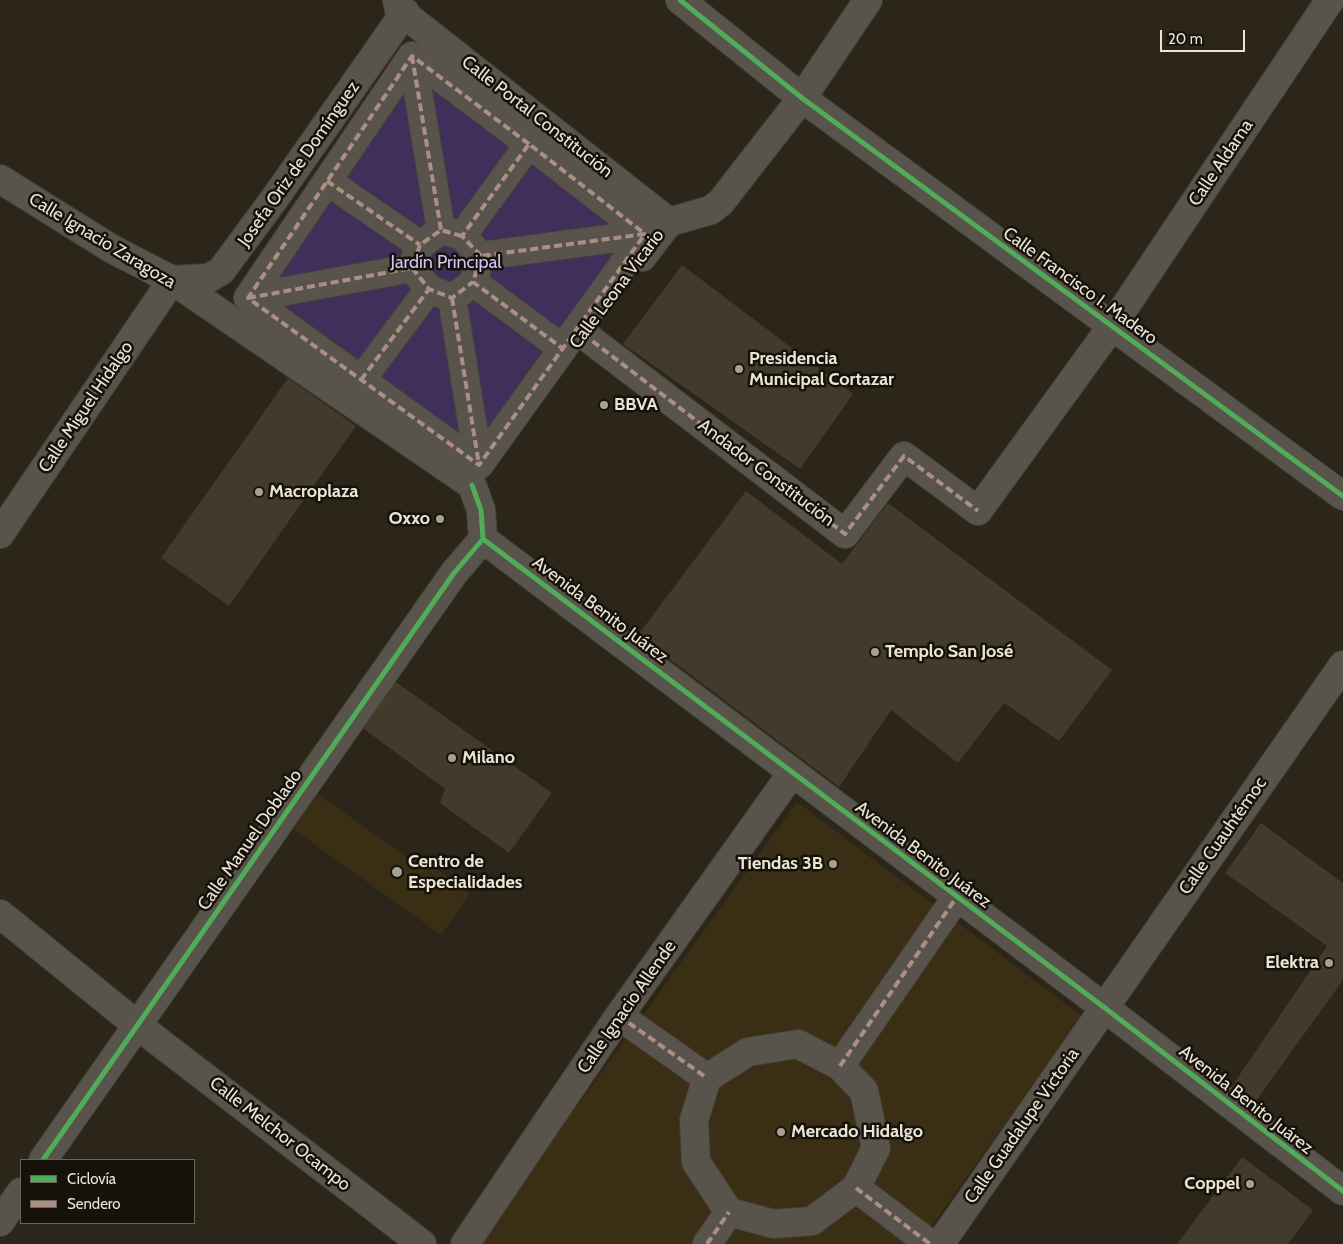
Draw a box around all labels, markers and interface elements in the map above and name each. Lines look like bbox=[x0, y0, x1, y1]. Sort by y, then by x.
scale bar bbox=[1163, 20, 1248, 52]
text: 20 m bbox=[1168, 30, 1203, 48]
street label: Calle Portal Constitución bbox=[457, 51, 617, 183]
street label: Josefa Oriz de Domínguez bbox=[234, 77, 364, 251]
street label: Calle Aldama bbox=[1184, 116, 1258, 210]
street label: Calle Ignacio Zaragoza bbox=[25, 189, 179, 293]
street label: Calle Francisco I. Madero bbox=[998, 223, 1162, 349]
street label: Calle Leona Vicario bbox=[565, 225, 669, 353]
park label: Jardín Principal bbox=[390, 252, 502, 274]
street label: Calle Miguel Hidalgo bbox=[34, 337, 138, 477]
place label: Presidencia Municipal Cortazar bbox=[749, 348, 894, 390]
marker: Presidencia Municipal Cortazar bbox=[733, 363, 745, 375]
place label: BBVA bbox=[614, 394, 658, 416]
marker: BBVA bbox=[598, 399, 610, 411]
street label: Andador Constitución bbox=[694, 415, 838, 531]
place label: Macroplaza bbox=[269, 481, 359, 503]
marker: Macroplaza bbox=[253, 486, 265, 498]
place label: Oxxo bbox=[389, 508, 430, 530]
marker: Oxxo bbox=[434, 513, 446, 525]
street label: Avenida Benito Juárez bbox=[528, 552, 672, 668]
place label: Templo San José bbox=[885, 641, 1013, 663]
marker: Templo San José bbox=[869, 646, 881, 658]
place label: Milano bbox=[462, 747, 515, 769]
marker: Milano bbox=[446, 752, 458, 764]
street label: Calle Manuel Doblado bbox=[193, 765, 307, 915]
street label: Calle Cuauhtémoc bbox=[1174, 773, 1272, 899]
street label: Avenida Benito Juárez bbox=[851, 797, 995, 913]
place label: Centro de Especialidades bbox=[408, 851, 522, 894]
place label: Tiendas 3B bbox=[738, 853, 823, 875]
marker: Tiendas 3B bbox=[827, 858, 839, 870]
marker: Centro de Especialidades bbox=[390, 865, 404, 879]
street label: Calle Ignacio Allende bbox=[573, 936, 681, 1078]
place label: Elektra bbox=[1265, 952, 1319, 974]
marker: Elektra bbox=[1323, 957, 1335, 969]
street label: Avenida Benito Juárez bbox=[1175, 1041, 1317, 1159]
street label: Calle Guadalupe Victoria bbox=[960, 1044, 1084, 1208]
street label: Calle Melchor Ocampo bbox=[205, 1072, 355, 1196]
place label: Mercado Hidalgo bbox=[791, 1121, 923, 1143]
marker: Mercado Hidalgo bbox=[775, 1126, 787, 1138]
legend bbox=[20, 1159, 195, 1224]
text: Ciclovía bbox=[67, 1170, 116, 1188]
place label: Coppel bbox=[1184, 1173, 1240, 1195]
marker: Coppel bbox=[1244, 1178, 1256, 1190]
text: Sendero bbox=[67, 1195, 121, 1213]

